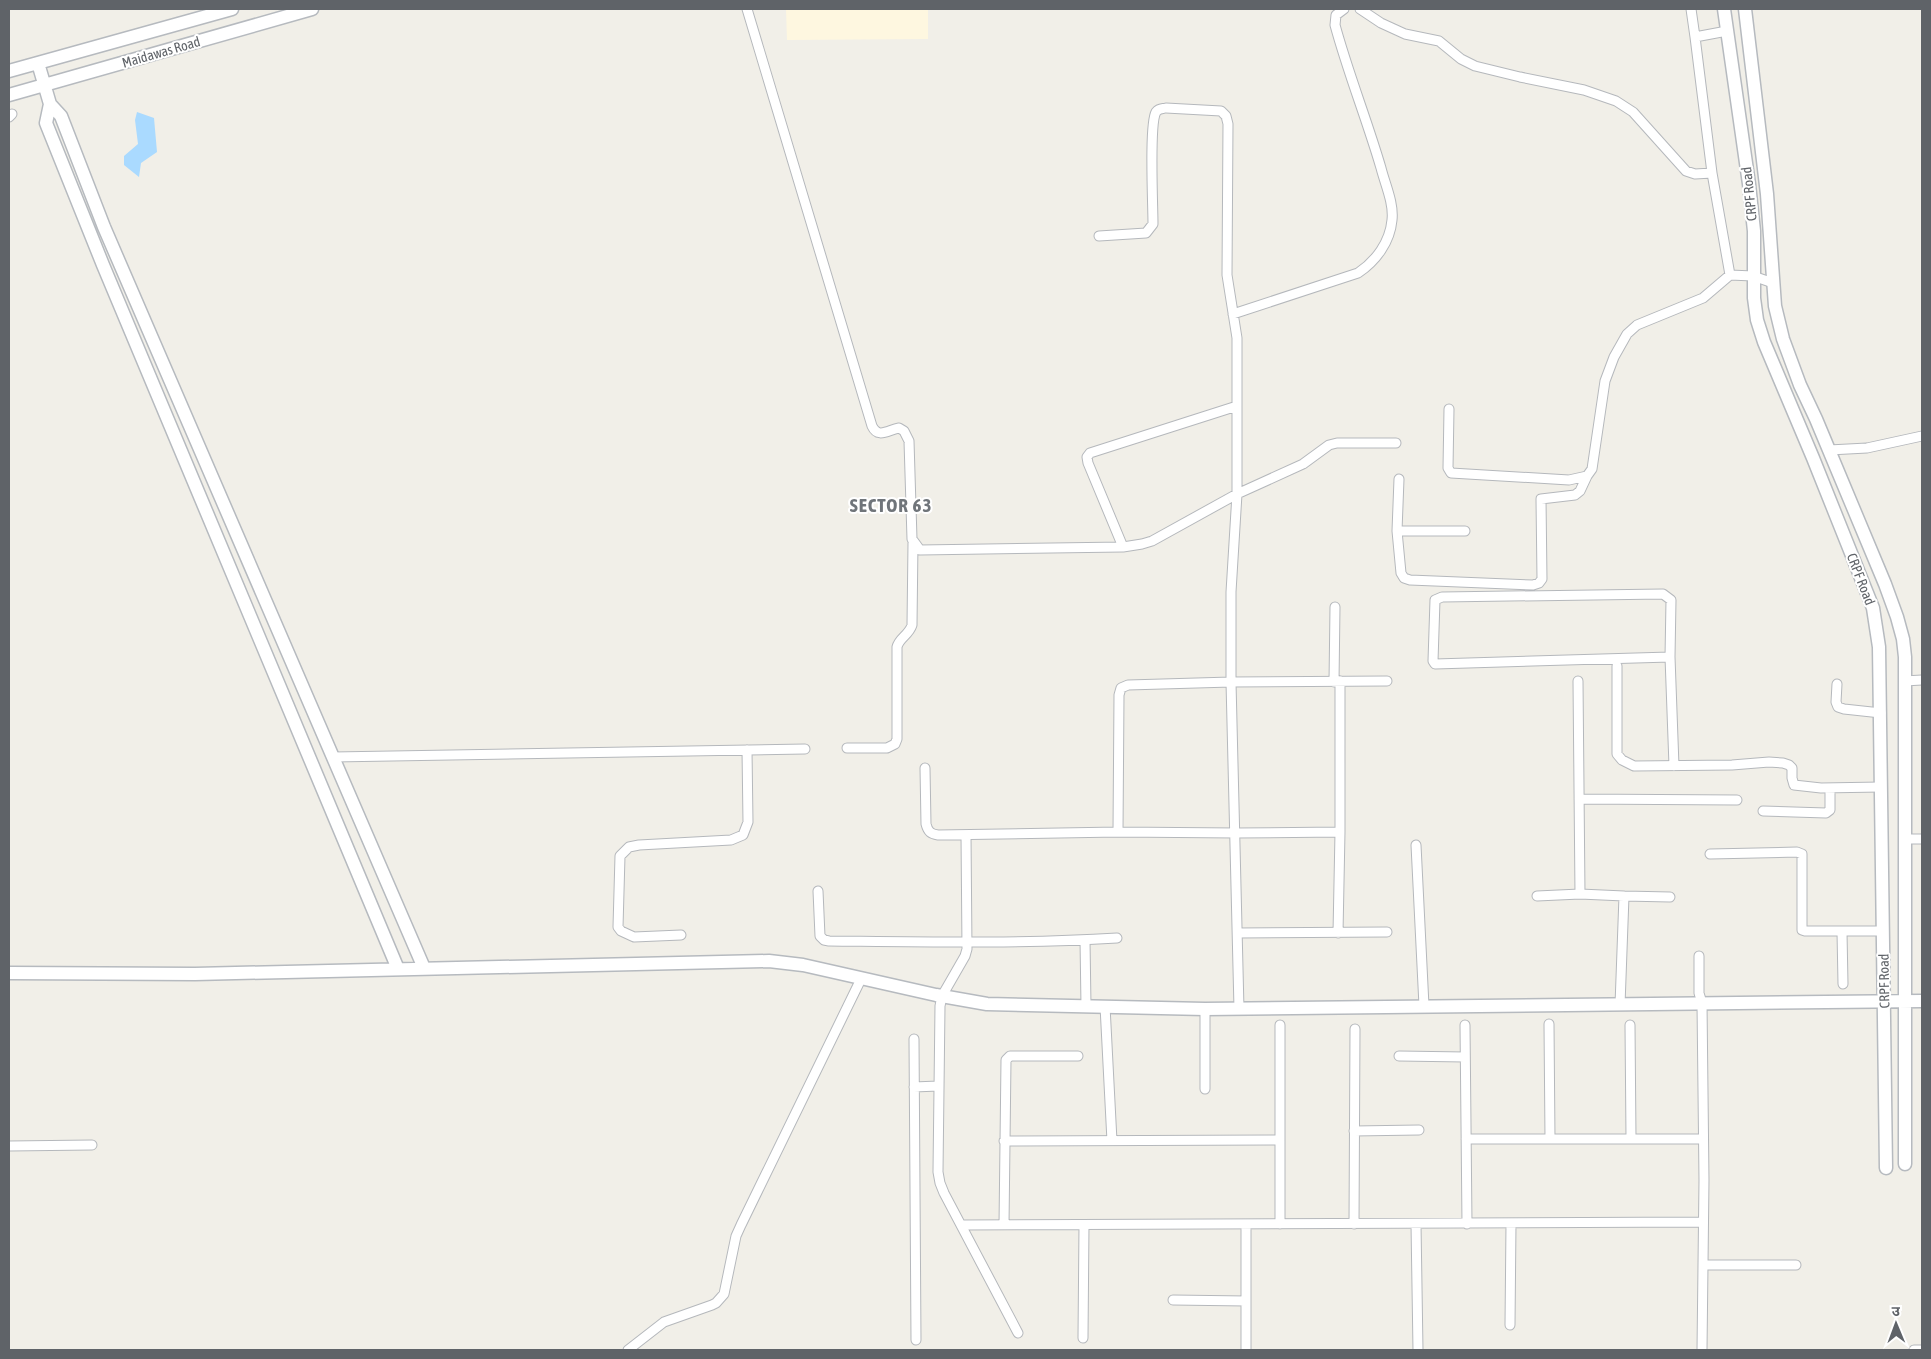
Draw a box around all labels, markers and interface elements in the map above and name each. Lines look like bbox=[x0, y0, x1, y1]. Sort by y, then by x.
street label: Maidawas Road bbox=[120, 33, 202, 71]
street label: CRPF Road bbox=[1738, 166, 1760, 222]
district label: SECTOR 63 bbox=[850, 494, 932, 516]
street label: CRPF Road bbox=[1844, 551, 1878, 607]
street label: CRPF Road bbox=[1876, 954, 1892, 1008]
north arrow bbox=[1871, 1299, 1921, 1349]
text: उ bbox=[1892, 1303, 1901, 1319]

